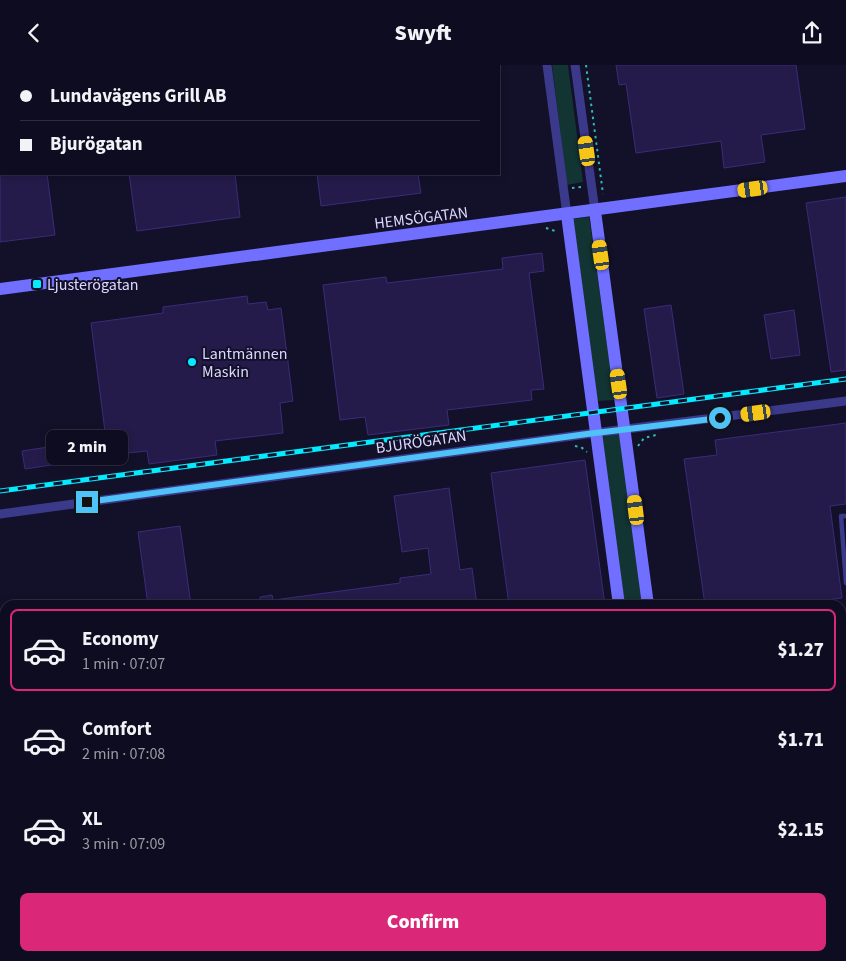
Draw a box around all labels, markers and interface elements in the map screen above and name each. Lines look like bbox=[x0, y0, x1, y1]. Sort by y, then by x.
text: Swyft bbox=[395, 17, 451, 49]
icon: back bbox=[20, 19, 48, 47]
icon: share bbox=[798, 19, 826, 47]
text: Lundavägens Grill AB bbox=[50, 83, 227, 110]
text: Bjurögatan bbox=[50, 131, 143, 158]
car bbox=[577, 135, 596, 167]
car bbox=[737, 179, 768, 199]
street label: HEMSÖGATAN bbox=[373, 201, 469, 235]
car bbox=[591, 239, 610, 271]
place label: Ljusterögatan bbox=[47, 274, 139, 296]
marker: Ljusterögatan bbox=[31, 278, 43, 290]
place label: Lantmännen Maskin bbox=[202, 343, 288, 383]
marker: Lantmännen Maskin bbox=[186, 356, 198, 368]
car bbox=[609, 368, 628, 400]
car bbox=[740, 403, 771, 423]
route start bbox=[709, 407, 731, 429]
street label: BJURÖGATAN bbox=[374, 425, 468, 459]
callout: 2 min bbox=[46, 429, 128, 465]
text: 2 min bbox=[67, 436, 107, 458]
route end bbox=[76, 491, 98, 513]
car bbox=[626, 494, 645, 526]
text: Economy bbox=[82, 626, 159, 653]
icon: car bbox=[22, 628, 67, 673]
text: $1.27 bbox=[778, 637, 824, 664]
text: 1 min · 07:07 bbox=[82, 653, 165, 675]
text: Comfort bbox=[82, 716, 152, 743]
icon: car bbox=[22, 718, 67, 763]
text: $1.71 bbox=[778, 727, 824, 754]
text: 2 min · 07:08 bbox=[82, 743, 165, 765]
text: XL bbox=[82, 806, 103, 833]
icon: car bbox=[22, 808, 67, 853]
text: $2.15 bbox=[778, 817, 824, 844]
text: 3 min · 07:09 bbox=[82, 833, 165, 855]
button: Confirm bbox=[20, 893, 826, 951]

